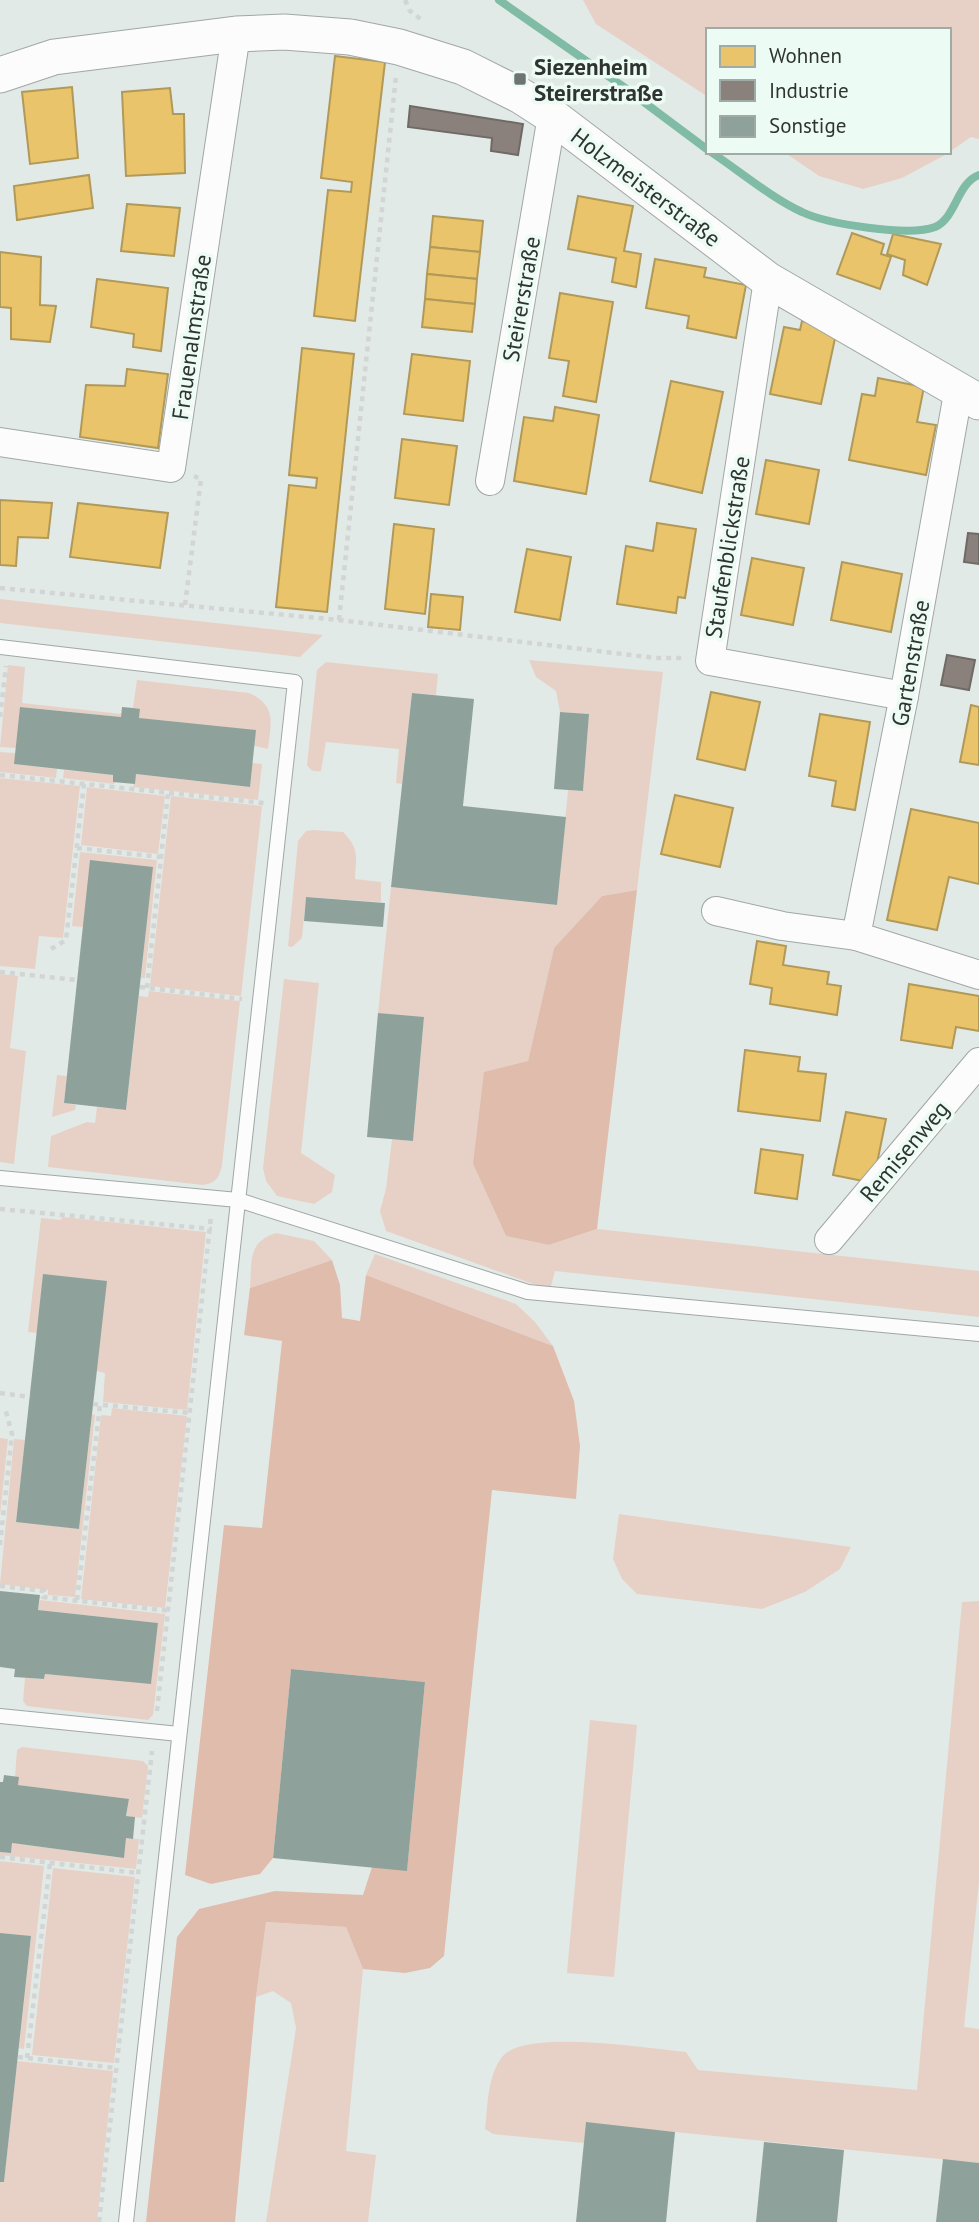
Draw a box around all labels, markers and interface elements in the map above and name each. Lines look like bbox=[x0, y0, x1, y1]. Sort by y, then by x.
legend bbox=[706, 28, 951, 154]
text: Wohnen bbox=[769, 42, 842, 69]
place label: Siezenheim Steirerstraße bbox=[534, 52, 663, 107]
marker: Siezenheim Steirerstraße bbox=[512, 71, 528, 87]
text: Industrie bbox=[769, 77, 849, 104]
text: Sonstige bbox=[769, 112, 846, 139]
street label: Holzmeisterstraße bbox=[565, 121, 727, 253]
street label: Steirerstraße bbox=[496, 234, 546, 364]
street label: Frauenalmstraße bbox=[165, 252, 217, 422]
street label: Staufenblickstraße bbox=[698, 454, 756, 640]
street label: Gartenstraße bbox=[885, 598, 935, 728]
street label: Remisenweg bbox=[853, 1094, 955, 1208]

